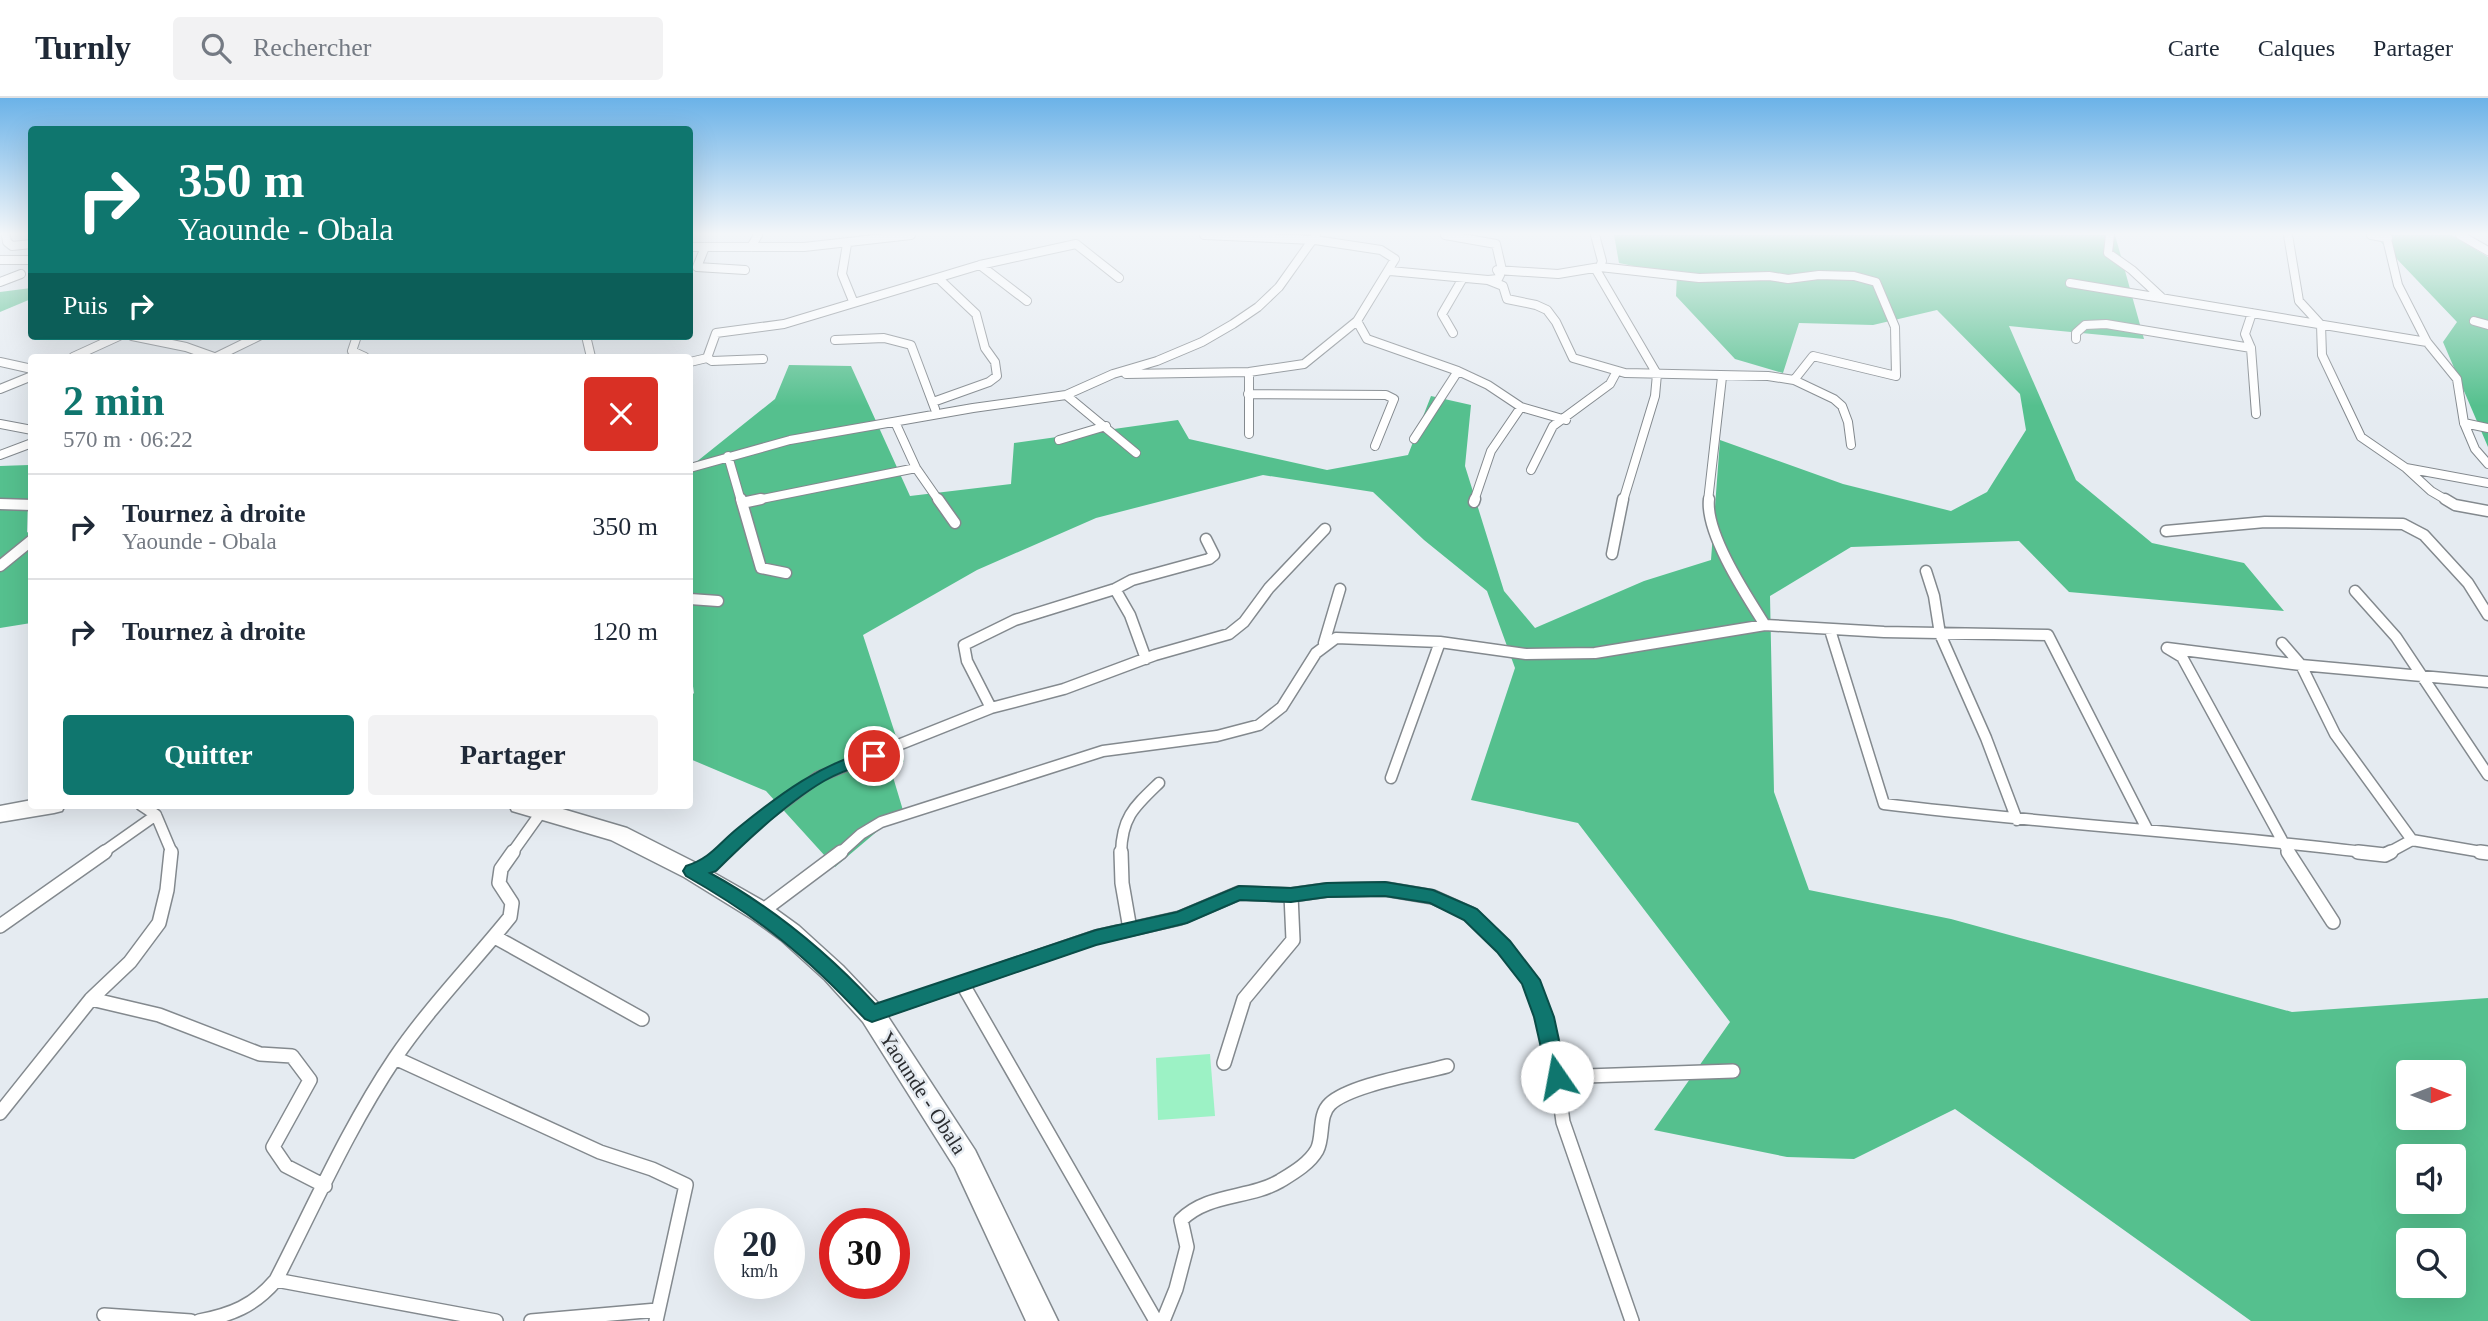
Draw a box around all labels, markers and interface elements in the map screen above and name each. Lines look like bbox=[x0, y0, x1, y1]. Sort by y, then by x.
search box bbox=[173, 17, 663, 80]
icon: search bbox=[197, 29, 235, 67]
text: Turnly bbox=[35, 30, 131, 66]
text: Rechercher bbox=[253, 33, 371, 62]
text: Carte bbox=[2168, 35, 2220, 61]
text: Calques bbox=[2258, 35, 2335, 61]
text: Partager bbox=[2373, 35, 2453, 61]
text: 350 m bbox=[178, 153, 305, 208]
icon: right bbox=[63, 154, 154, 245]
text: Yaounde - Obala bbox=[178, 211, 393, 247]
icon: right bbox=[122, 287, 160, 325]
text: Puis bbox=[63, 291, 108, 320]
button: close bbox=[584, 377, 658, 451]
text: 2 min bbox=[63, 378, 165, 424]
text: 570 m · 06:22 bbox=[63, 427, 193, 452]
text: Tournez à droite bbox=[122, 499, 305, 528]
icon: right bbox=[63, 508, 101, 546]
text: 350 m bbox=[592, 512, 658, 541]
text: Yaounde - Obala bbox=[122, 529, 277, 554]
icon: right bbox=[63, 613, 101, 651]
text: Tournez à droite bbox=[122, 617, 305, 646]
text: 120 m bbox=[592, 617, 658, 646]
button: Quitter bbox=[63, 715, 354, 795]
button: Partager bbox=[368, 715, 658, 795]
pin bbox=[844, 726, 904, 786]
icon: arrive bbox=[855, 737, 893, 775]
street label: Yaounde - Obala bbox=[874, 1027, 972, 1159]
position arrow bbox=[1520, 1040, 1594, 1114]
north arrow bbox=[2396, 1060, 2466, 1130]
map controls bbox=[2396, 1060, 2466, 1298]
button: sound bbox=[2396, 1144, 2466, 1214]
speed limit sign: 30 bbox=[819, 1208, 910, 1299]
text: 20 bbox=[742, 1225, 777, 1264]
button: search bbox=[2396, 1228, 2466, 1298]
text: km/h bbox=[741, 1261, 778, 1281]

